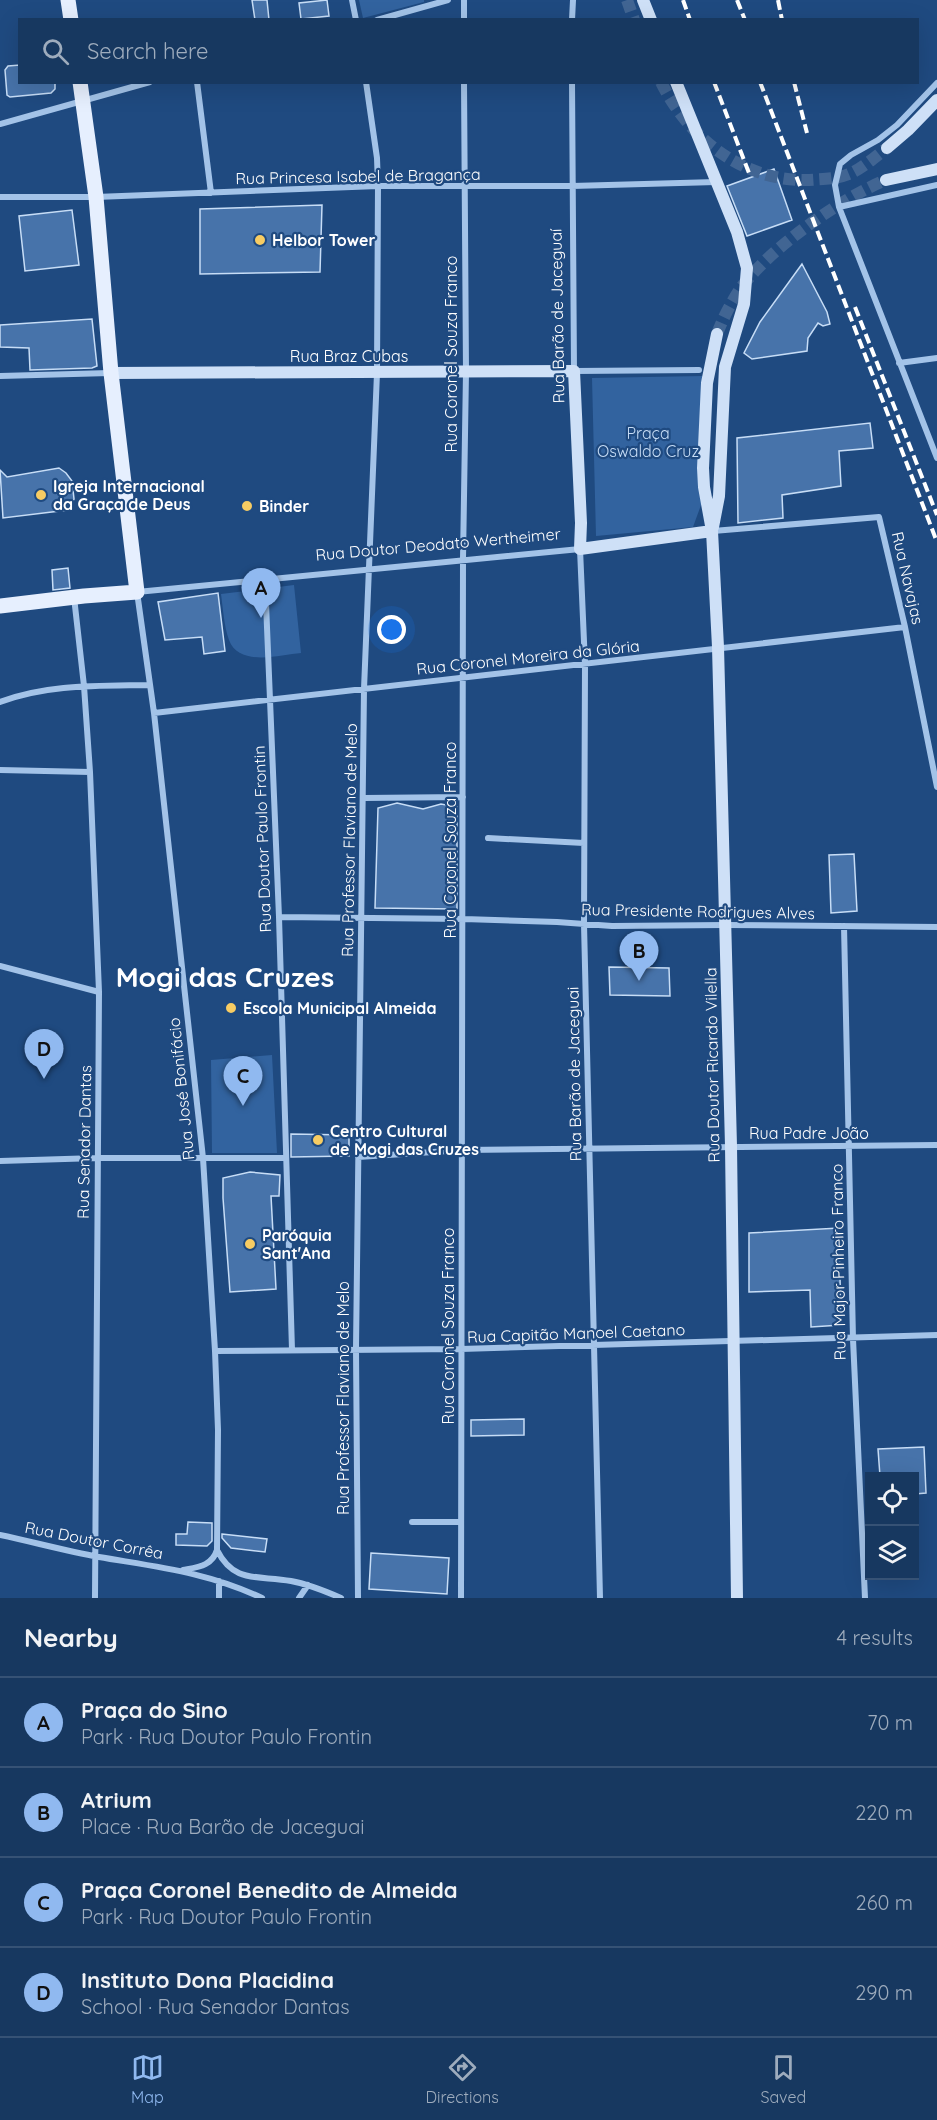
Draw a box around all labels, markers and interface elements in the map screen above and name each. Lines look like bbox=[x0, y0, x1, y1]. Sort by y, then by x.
search box bbox=[18, 18, 919, 84]
icon: search bbox=[39, 35, 72, 68]
text: Search here bbox=[87, 37, 208, 65]
street label: Rua Princesa Isabel de Bragança bbox=[235, 164, 481, 188]
street label: Rua Barão de Jaceguaí bbox=[545, 228, 569, 404]
place label: Helbor Tower bbox=[272, 230, 376, 250]
marker: Helbor Tower bbox=[253, 233, 267, 247]
street label: Rua Coronel Souza Franco bbox=[441, 256, 461, 452]
street label: Rua Braz Cubas bbox=[290, 346, 408, 366]
park label: Praça Oswaldo Cruz bbox=[597, 423, 699, 461]
place label: Igreja Internacional da Graça de Deus bbox=[53, 476, 205, 514]
marker: Igreja Internacional da Graça de Deus bbox=[34, 488, 48, 502]
place label: Binder bbox=[259, 496, 309, 516]
marker: Binder bbox=[240, 499, 254, 513]
street label: Rua Doutor Deodato Wertheimer bbox=[315, 523, 561, 565]
street label: Rua Navajas bbox=[888, 530, 928, 626]
pin: A bbox=[242, 568, 280, 618]
your location bbox=[377, 615, 406, 644]
street label: Rua Coronel Moreira da Glória bbox=[415, 635, 641, 679]
street label: Rua Professor Flaviano de Melo bbox=[337, 723, 361, 957]
street label: Rua Coronel Souza Franco bbox=[440, 742, 460, 938]
street label: Rua Doutor Paulo Frontin bbox=[249, 745, 275, 933]
street label: Rua Presidente Rodrigues Alves bbox=[581, 899, 815, 923]
pin: B bbox=[620, 932, 658, 981]
district label: Mogi das Cruzes bbox=[116, 959, 334, 994]
street label: Rua Doutor Ricardo Vilella bbox=[700, 967, 724, 1163]
street label: Rua Barão de Jaceguai bbox=[562, 986, 586, 1162]
place label: Escola Municipal Almeida bbox=[243, 998, 436, 1018]
marker: Escola Municipal Almeida bbox=[224, 1001, 238, 1015]
street label: Rua José Bonifácio bbox=[164, 1017, 198, 1161]
pin: D bbox=[24, 1030, 63, 1079]
pin: C bbox=[224, 1056, 262, 1106]
street label: Rua Senador Dantas bbox=[73, 1065, 95, 1219]
place label: Centro Cultural de Mogi das Cruzes bbox=[330, 1121, 479, 1159]
street label: Rua Padre João bbox=[749, 1123, 869, 1143]
marker: Centro Cultural de Mogi das Cruzes bbox=[311, 1133, 325, 1147]
street label: Rua Major Pinheiro Franco bbox=[826, 1164, 850, 1360]
place label: Paróquia Sant'Ana bbox=[262, 1225, 332, 1263]
street label: Rua Coronel Souza Franco bbox=[438, 1228, 458, 1424]
marker: Paróquia Sant'Ana bbox=[243, 1237, 257, 1251]
street label: Rua Professor Flaviano de Melo bbox=[333, 1281, 353, 1515]
street label: Rua Capitão Manoel Caetano bbox=[467, 1319, 685, 1347]
map controls bbox=[865, 1472, 919, 1580]
button: locate bbox=[865, 1472, 919, 1526]
street label: Rua Doutor Corrêa bbox=[23, 1517, 165, 1563]
button: layers bbox=[865, 1526, 919, 1580]
text: Nearby bbox=[24, 1621, 118, 1654]
text: 4 results bbox=[837, 1625, 913, 1650]
text: Praça do Sino bbox=[81, 1696, 228, 1724]
text: A bbox=[37, 1710, 50, 1735]
text: 70 m bbox=[867, 1710, 913, 1735]
text: Park · Rua Doutor Paulo Frontin bbox=[81, 1724, 372, 1749]
text: Atrium bbox=[81, 1786, 152, 1814]
text: B bbox=[37, 1800, 50, 1825]
text: 220 m bbox=[855, 1800, 913, 1825]
text: Place · Rua Barão de Jaceguai bbox=[81, 1814, 365, 1839]
text: Praça Coronel Benedito de Almeida bbox=[81, 1876, 458, 1904]
text: C bbox=[37, 1890, 50, 1915]
text: 260 m bbox=[856, 1890, 913, 1915]
text: Park · Rua Doutor Paulo Frontin bbox=[81, 1904, 372, 1929]
text: Instituto Dona Placidina bbox=[81, 1966, 334, 1994]
text: D bbox=[36, 1980, 51, 2005]
text: 290 m bbox=[855, 1980, 913, 2005]
text: School · Rua Senador Dantas bbox=[81, 1994, 350, 2019]
tab: Map bbox=[131, 2051, 164, 2107]
tab: Directions bbox=[426, 2051, 499, 2107]
tab: Saved bbox=[761, 2051, 806, 2107]

